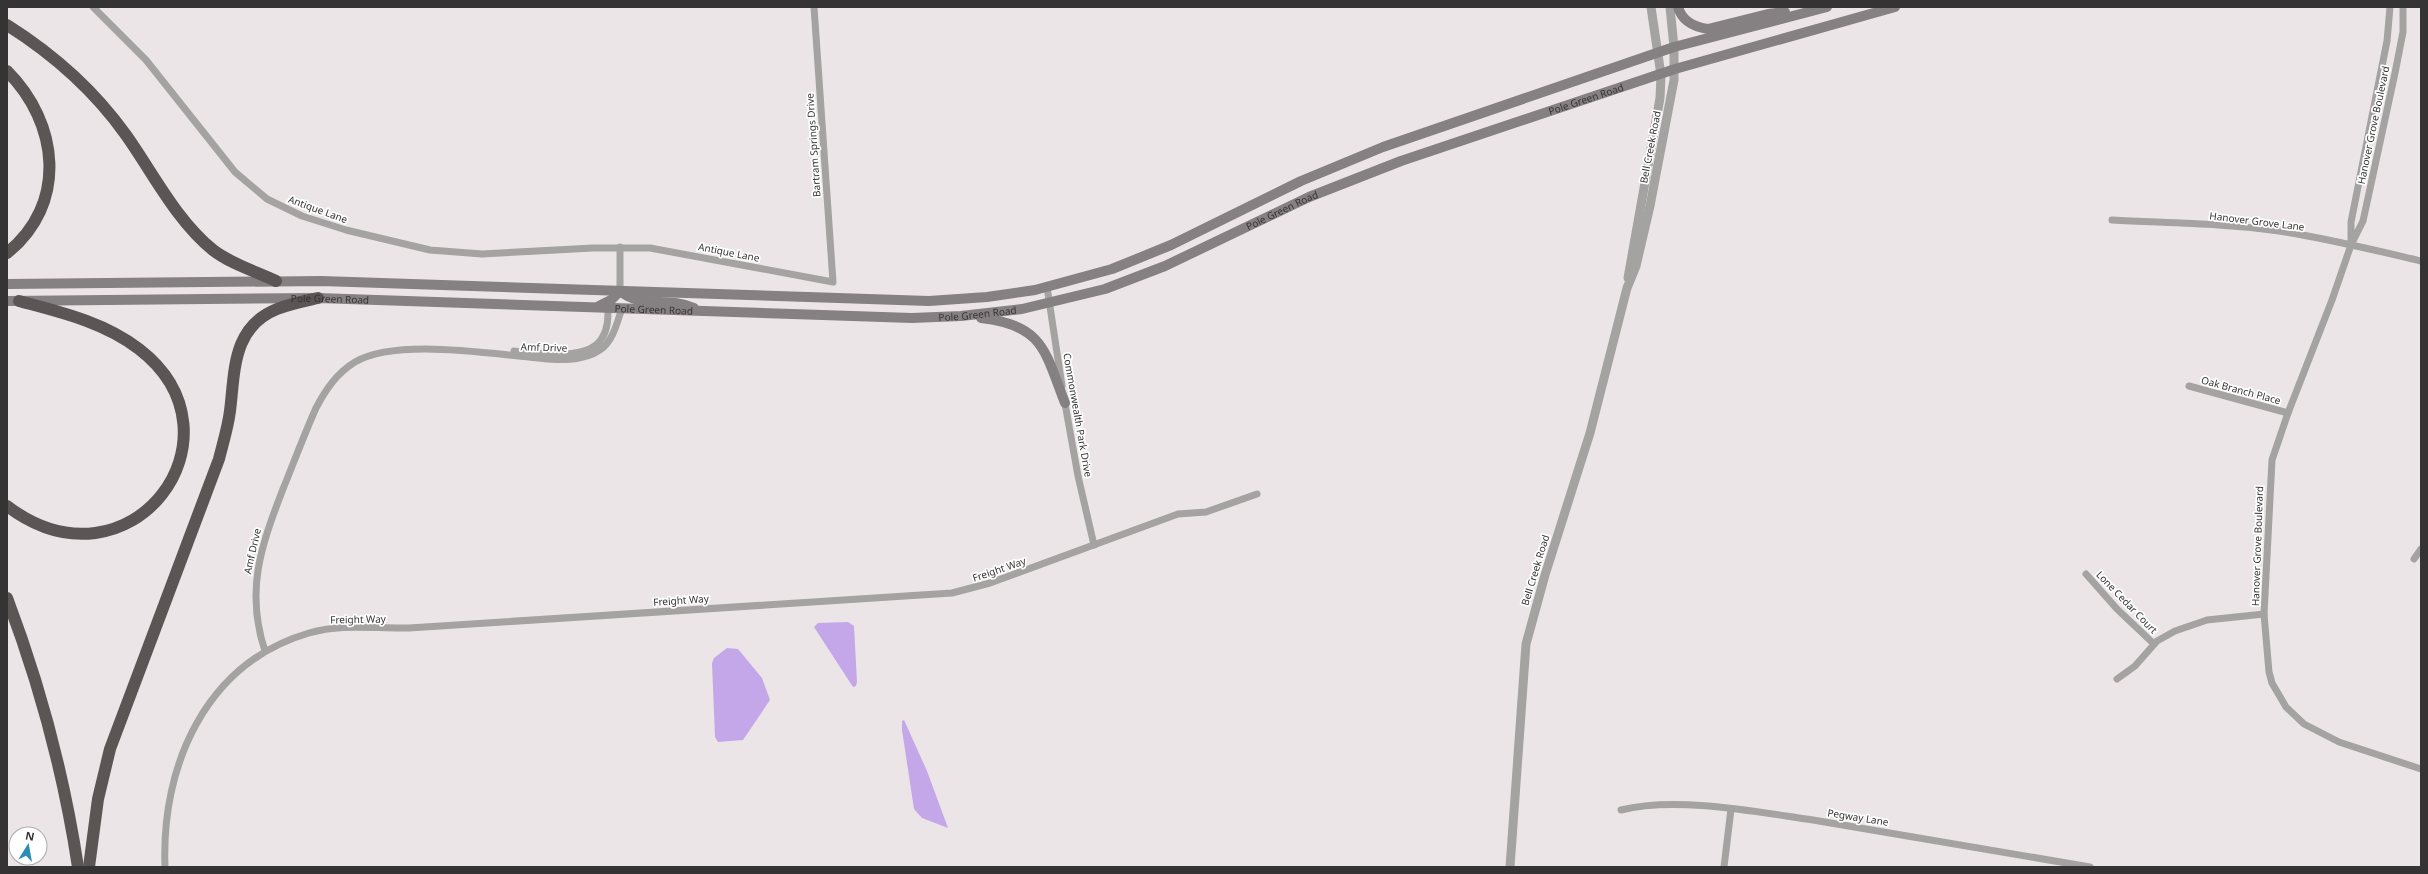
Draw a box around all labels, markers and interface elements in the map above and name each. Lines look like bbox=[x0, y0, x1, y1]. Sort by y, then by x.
street label: Hanover Grove Boulevard bbox=[2354, 65, 2392, 185]
street label: Pole Green Road bbox=[1547, 80, 1625, 118]
street label: Bartram Springs Drive bbox=[802, 92, 824, 197]
street label: Bell Creek Road bbox=[1636, 110, 1664, 184]
street label: Pole Green Road bbox=[1244, 187, 1320, 233]
street label: Antique Lane bbox=[286, 192, 350, 226]
street label: Hanover Grove Lane bbox=[2209, 208, 2306, 234]
street label: Antique Lane bbox=[697, 239, 761, 265]
street label: Pole Green Road bbox=[291, 291, 369, 307]
street label: Pole Green Road bbox=[614, 301, 693, 318]
street label: Pole Green Road bbox=[938, 303, 1017, 324]
street label: Amf Drive bbox=[521, 339, 568, 355]
street label: Commonwealth Park Drive bbox=[1060, 352, 1096, 479]
street label: Oak Branch Place bbox=[2200, 373, 2283, 407]
street label: Hanover Grove Boulevard bbox=[2248, 486, 2266, 606]
street label: Amf Drive bbox=[240, 526, 264, 575]
street label: Bell Creek Road bbox=[1518, 533, 1552, 607]
street label: Freight Way bbox=[970, 553, 1028, 585]
street label: Lone Cedar Court bbox=[2093, 567, 2161, 637]
street label: Freight Way bbox=[653, 591, 710, 609]
street label: Freight Way bbox=[330, 611, 387, 626]
street label: Pegway Lane bbox=[1826, 805, 1890, 829]
north arrow bbox=[8, 826, 48, 866]
text: N bbox=[24, 827, 36, 844]

